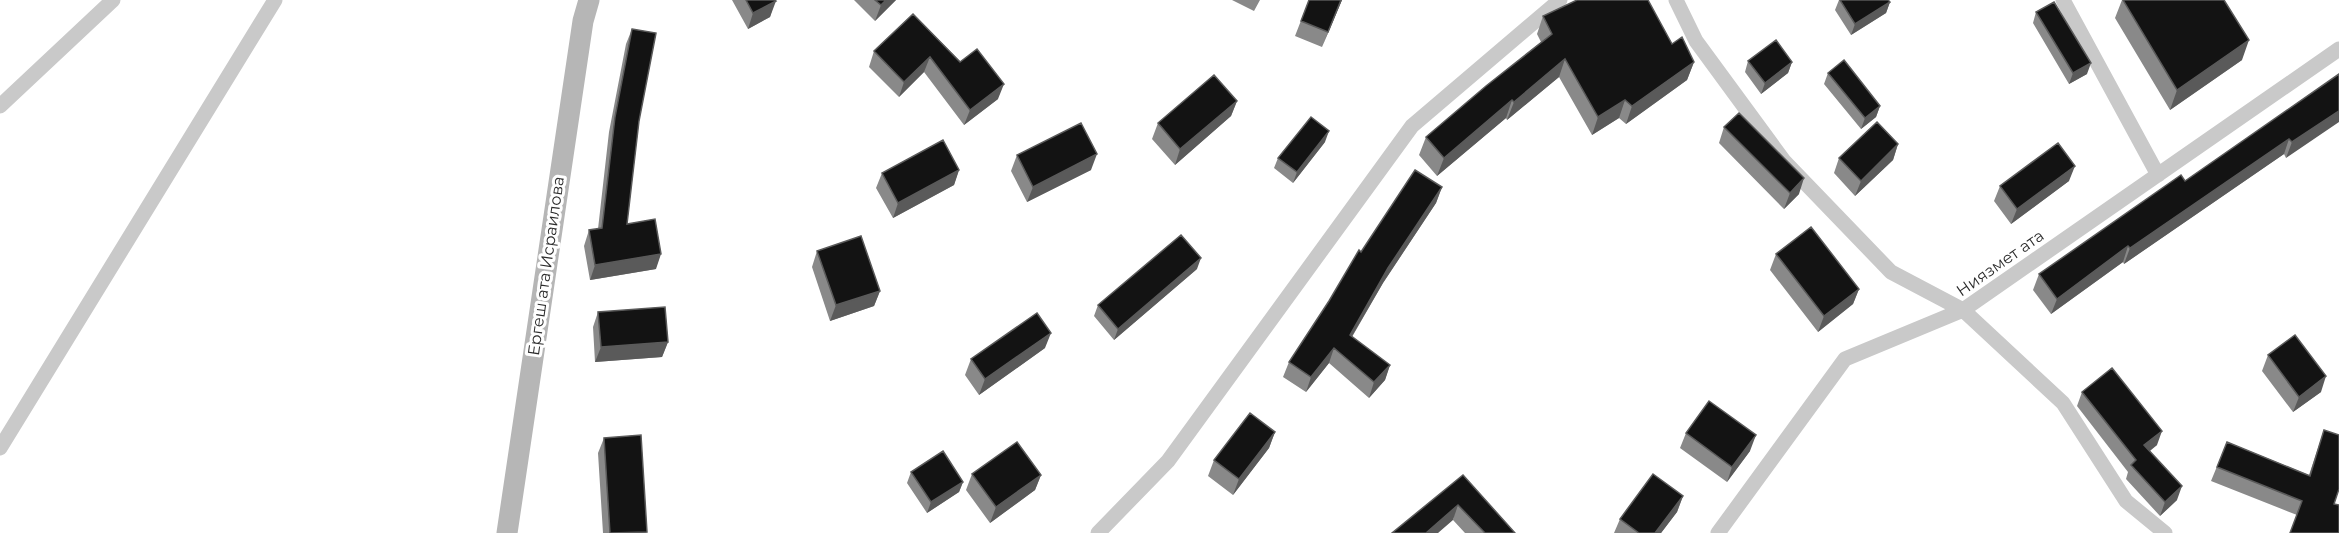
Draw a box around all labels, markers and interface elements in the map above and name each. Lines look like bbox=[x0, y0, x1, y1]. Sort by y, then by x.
street label: Ергеш ата Исраилова bbox=[524, 175, 568, 357]
street label: Ниязмет ата bbox=[1953, 226, 2047, 300]

